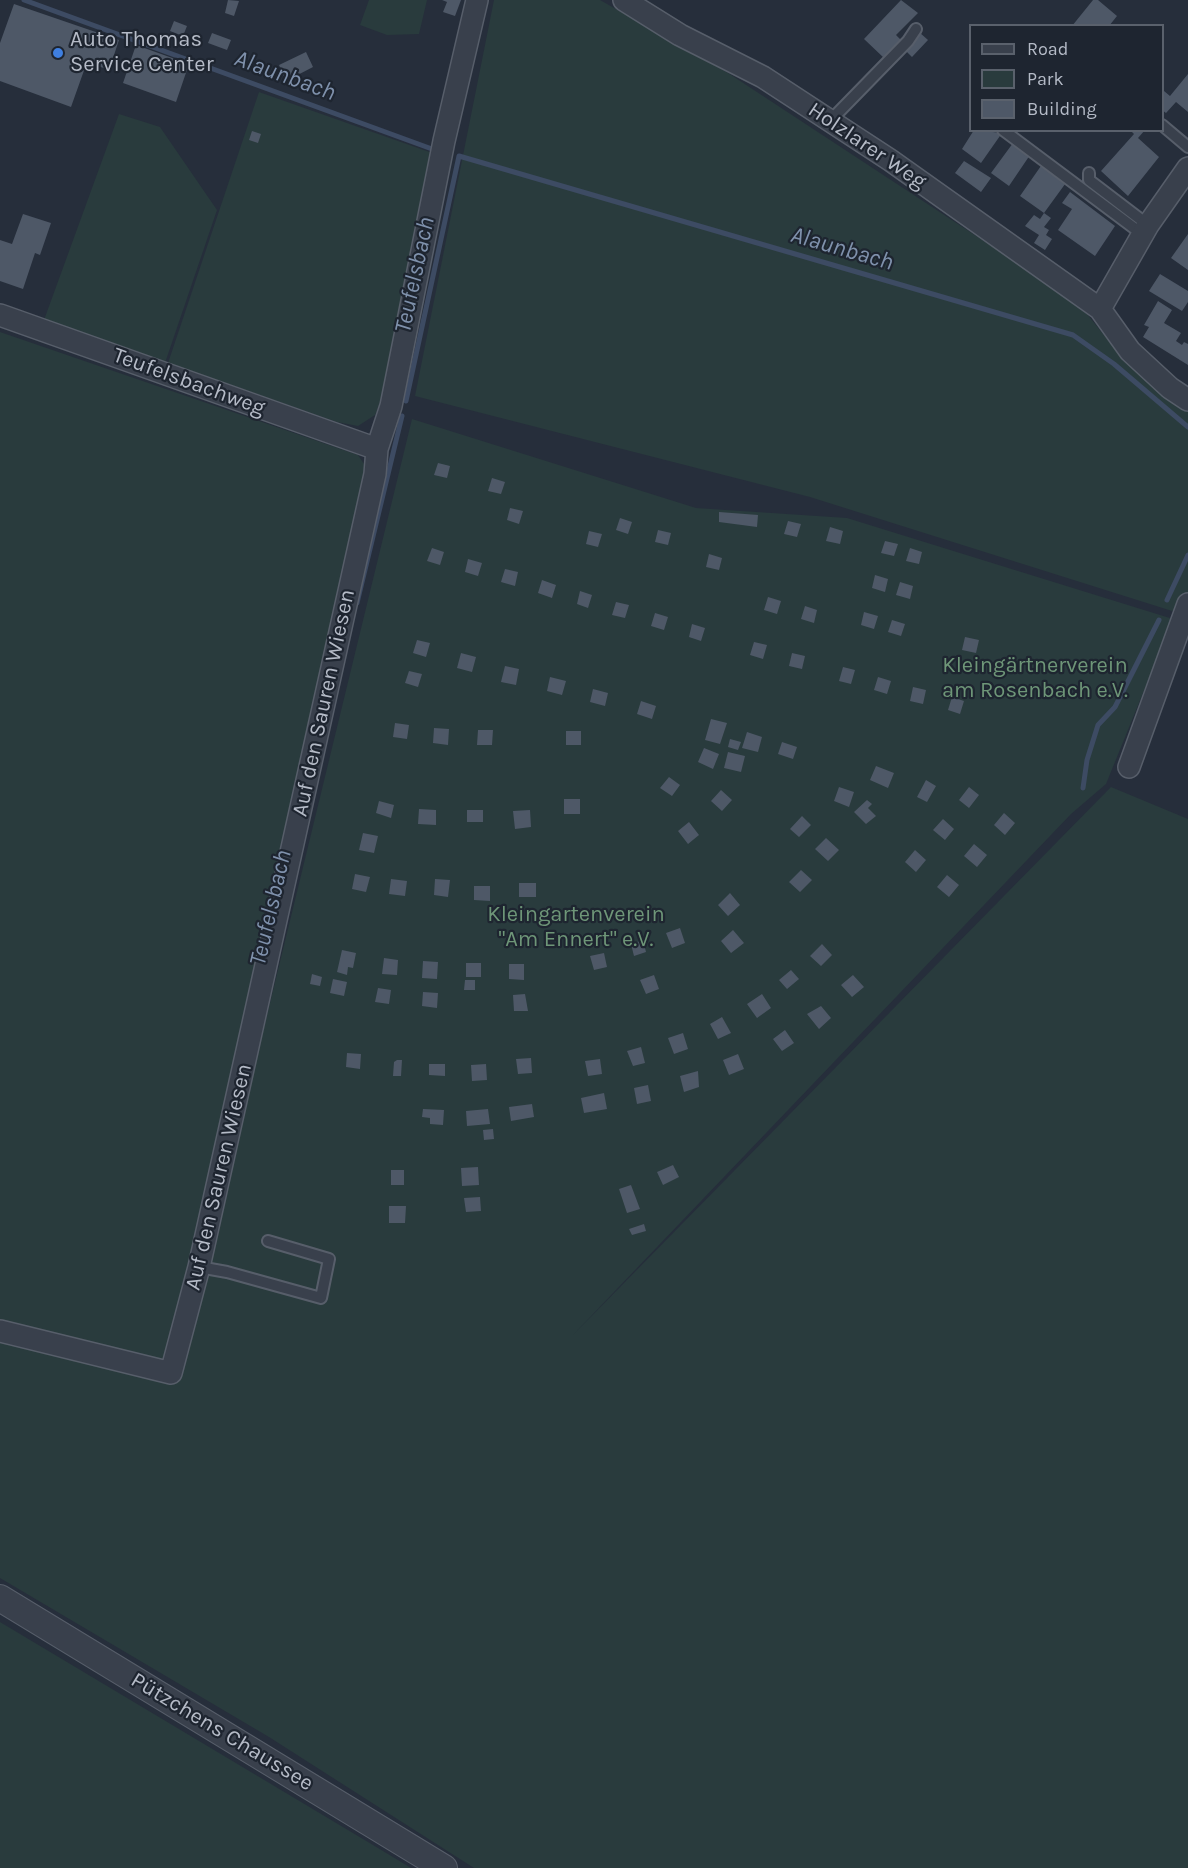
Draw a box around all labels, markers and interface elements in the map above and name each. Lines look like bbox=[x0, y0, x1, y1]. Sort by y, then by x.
legend bbox=[969, 24, 1164, 132]
place label: Auto Thomas Service Center bbox=[70, 27, 214, 78]
text: Road bbox=[1027, 38, 1068, 60]
water label: Alaunbach bbox=[230, 44, 340, 108]
marker: Auto Thomas Service Center bbox=[51, 46, 65, 60]
text: Park bbox=[1027, 68, 1064, 90]
street label: Holzlarer Weg bbox=[803, 97, 931, 195]
text: Building bbox=[1027, 98, 1097, 120]
water label: Teufelsbach bbox=[389, 214, 441, 336]
water label: Alaunbach bbox=[787, 221, 897, 277]
street label: Teufelsbachweg bbox=[109, 342, 269, 422]
street label: Auf den Sauren Wiesen bbox=[287, 587, 361, 819]
park label: Kleingärtnerverein am Rosenbach e.V. bbox=[942, 653, 1128, 704]
water label: Teufelsbach bbox=[244, 847, 298, 969]
park label: Kleingartenverein "Am Ennert" e.V. bbox=[487, 902, 665, 954]
street label: Auf den Sauren Wiesen bbox=[180, 1061, 258, 1293]
street label: Pützchens Chaussee bbox=[126, 1667, 318, 1797]

